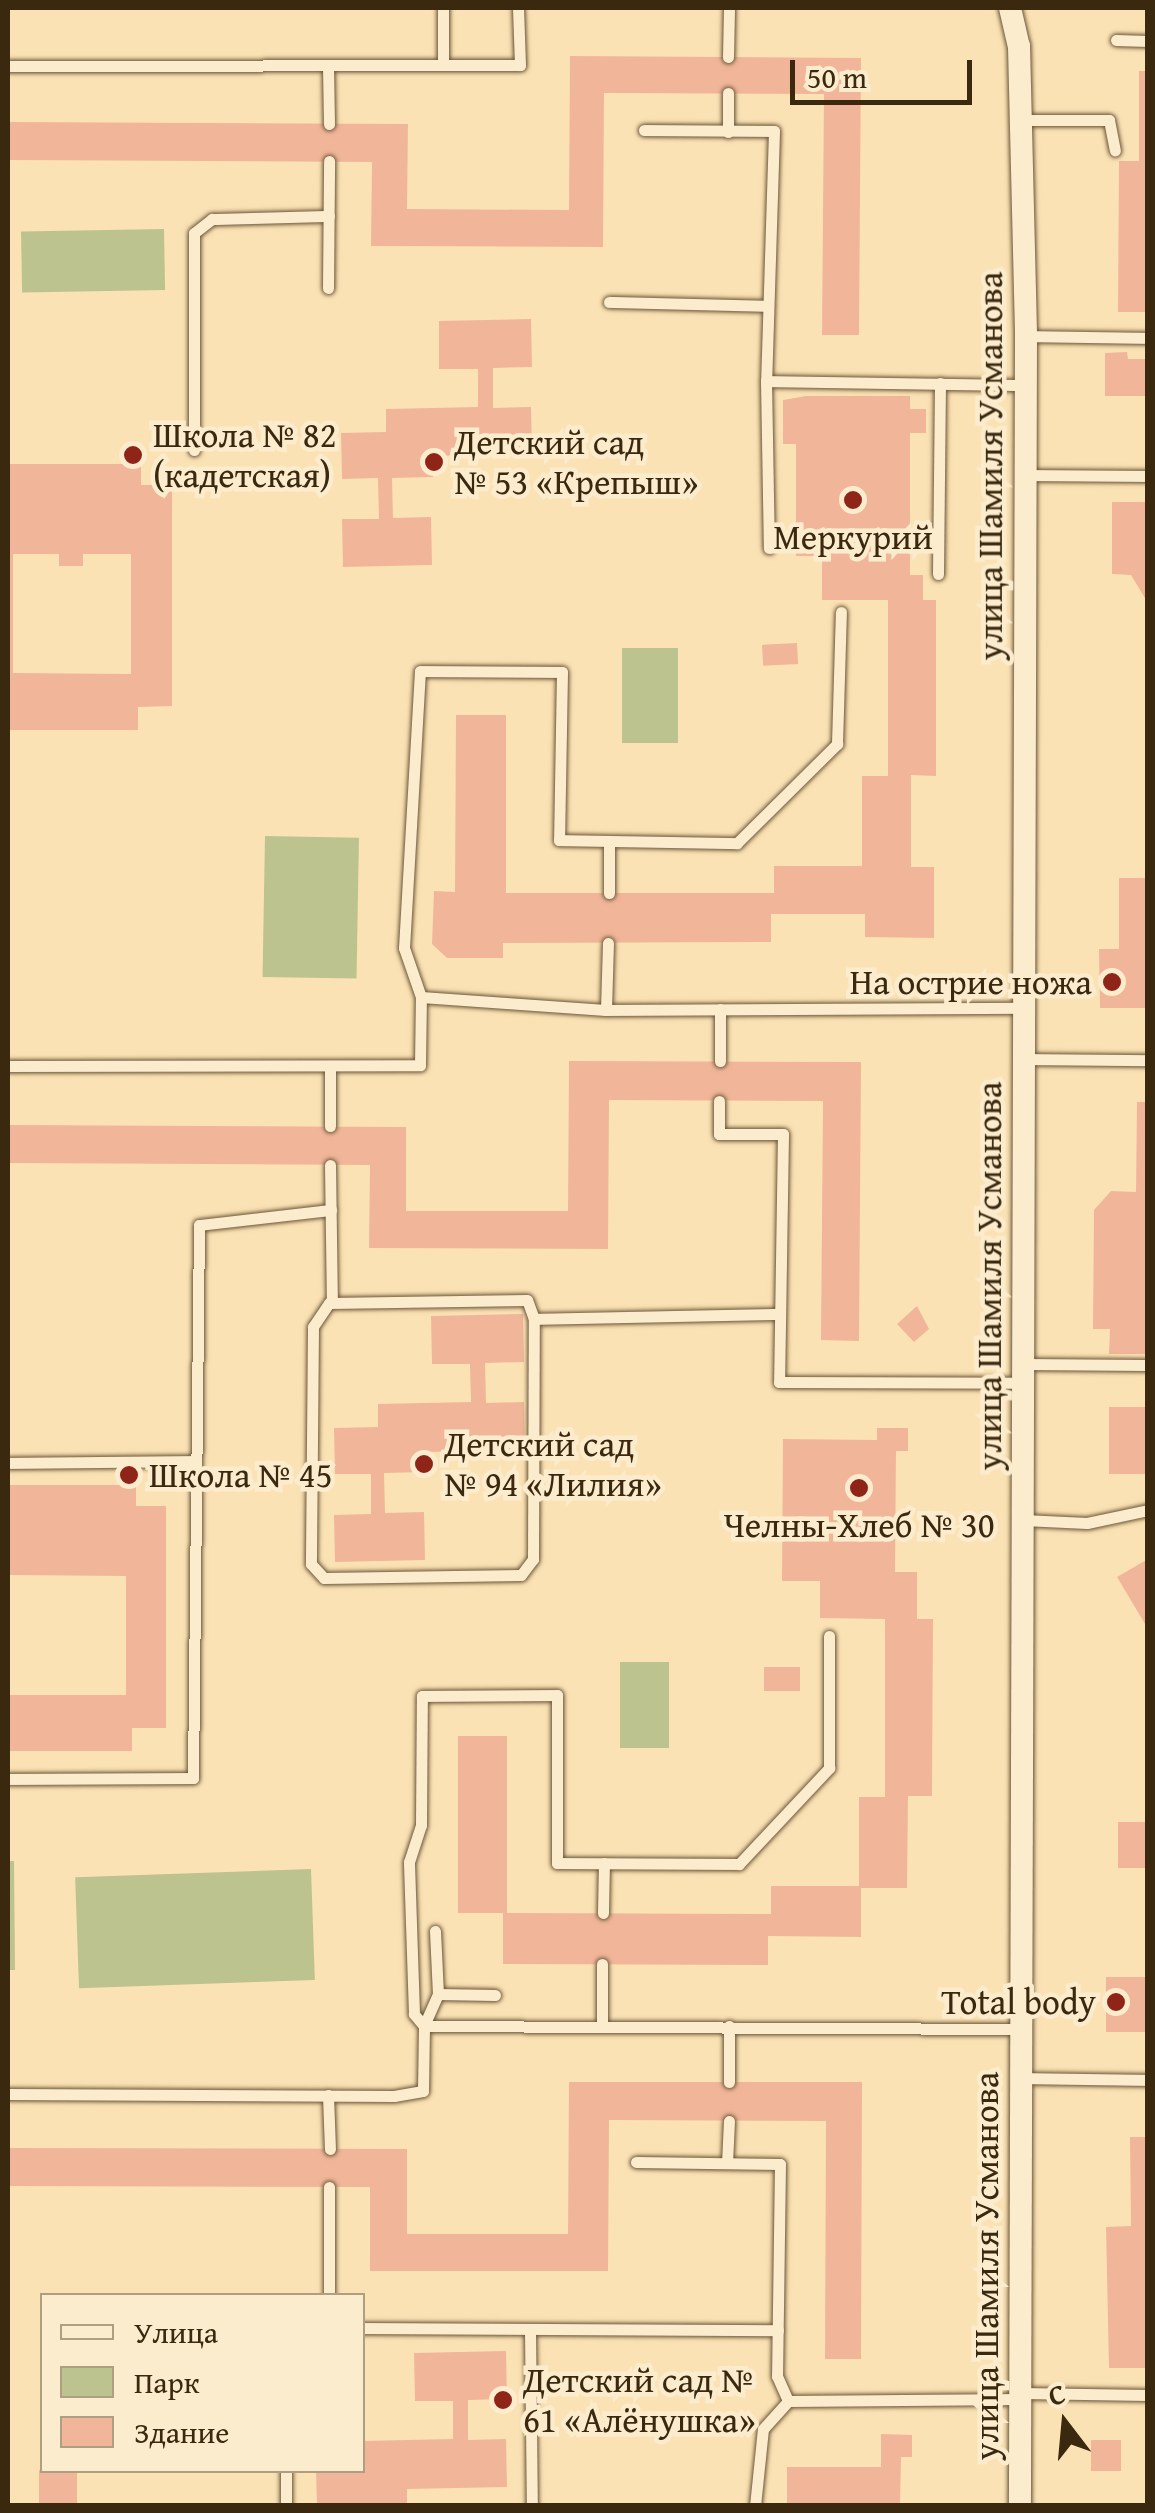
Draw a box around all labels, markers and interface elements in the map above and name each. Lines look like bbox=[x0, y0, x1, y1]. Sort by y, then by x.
scale bar bbox=[795, 40, 978, 102]
text: 50 m bbox=[807, 55, 867, 99]
street label: улица Шамиля Усманова bbox=[969, 271, 1011, 661]
place label: Школа № 82 (кадетская) bbox=[153, 414, 337, 496]
place label: Детский сад № 53 «Крепыш» bbox=[454, 421, 698, 503]
marker: Школа № 82 (кадетская) bbox=[122, 444, 144, 466]
marker: Детский сад № 53 «Крепыш» bbox=[423, 451, 445, 473]
marker: Меркурий bbox=[842, 489, 864, 511]
place label: Меркурий bbox=[773, 516, 933, 558]
place label: На острие ножа bbox=[850, 961, 1092, 1003]
marker: На острие ножа bbox=[1101, 971, 1123, 993]
street label: улица Шамиля Усманова bbox=[968, 1081, 1010, 1471]
place label: Детский сад № 94 «Лилия» bbox=[444, 1423, 662, 1505]
marker: Детский сад № 94 «Лилия» bbox=[413, 1453, 435, 1475]
place label: Школа № 45 bbox=[149, 1454, 333, 1496]
marker: Школа № 45 bbox=[118, 1464, 140, 1486]
marker: Челны-Хлеб № 30 bbox=[848, 1477, 870, 1499]
place label: Челны-Хлеб № 30 bbox=[723, 1504, 995, 1546]
place label: Total body bbox=[941, 1981, 1096, 2023]
marker: Total body bbox=[1105, 1991, 1127, 2013]
street label: улица Шамиля Усманова bbox=[965, 2071, 1007, 2461]
legend bbox=[40, 2293, 365, 2473]
text: Улица bbox=[134, 2310, 218, 2354]
place label: Детский сад № 61 «Алёнушка» bbox=[523, 2359, 756, 2441]
text: Парк bbox=[134, 2360, 200, 2404]
text: С bbox=[1043, 2372, 1070, 2416]
north arrow bbox=[1015, 2373, 1115, 2473]
marker: Детский сад № 61 «Алёнушка» bbox=[492, 2389, 514, 2411]
text: Здание bbox=[134, 2410, 229, 2454]

